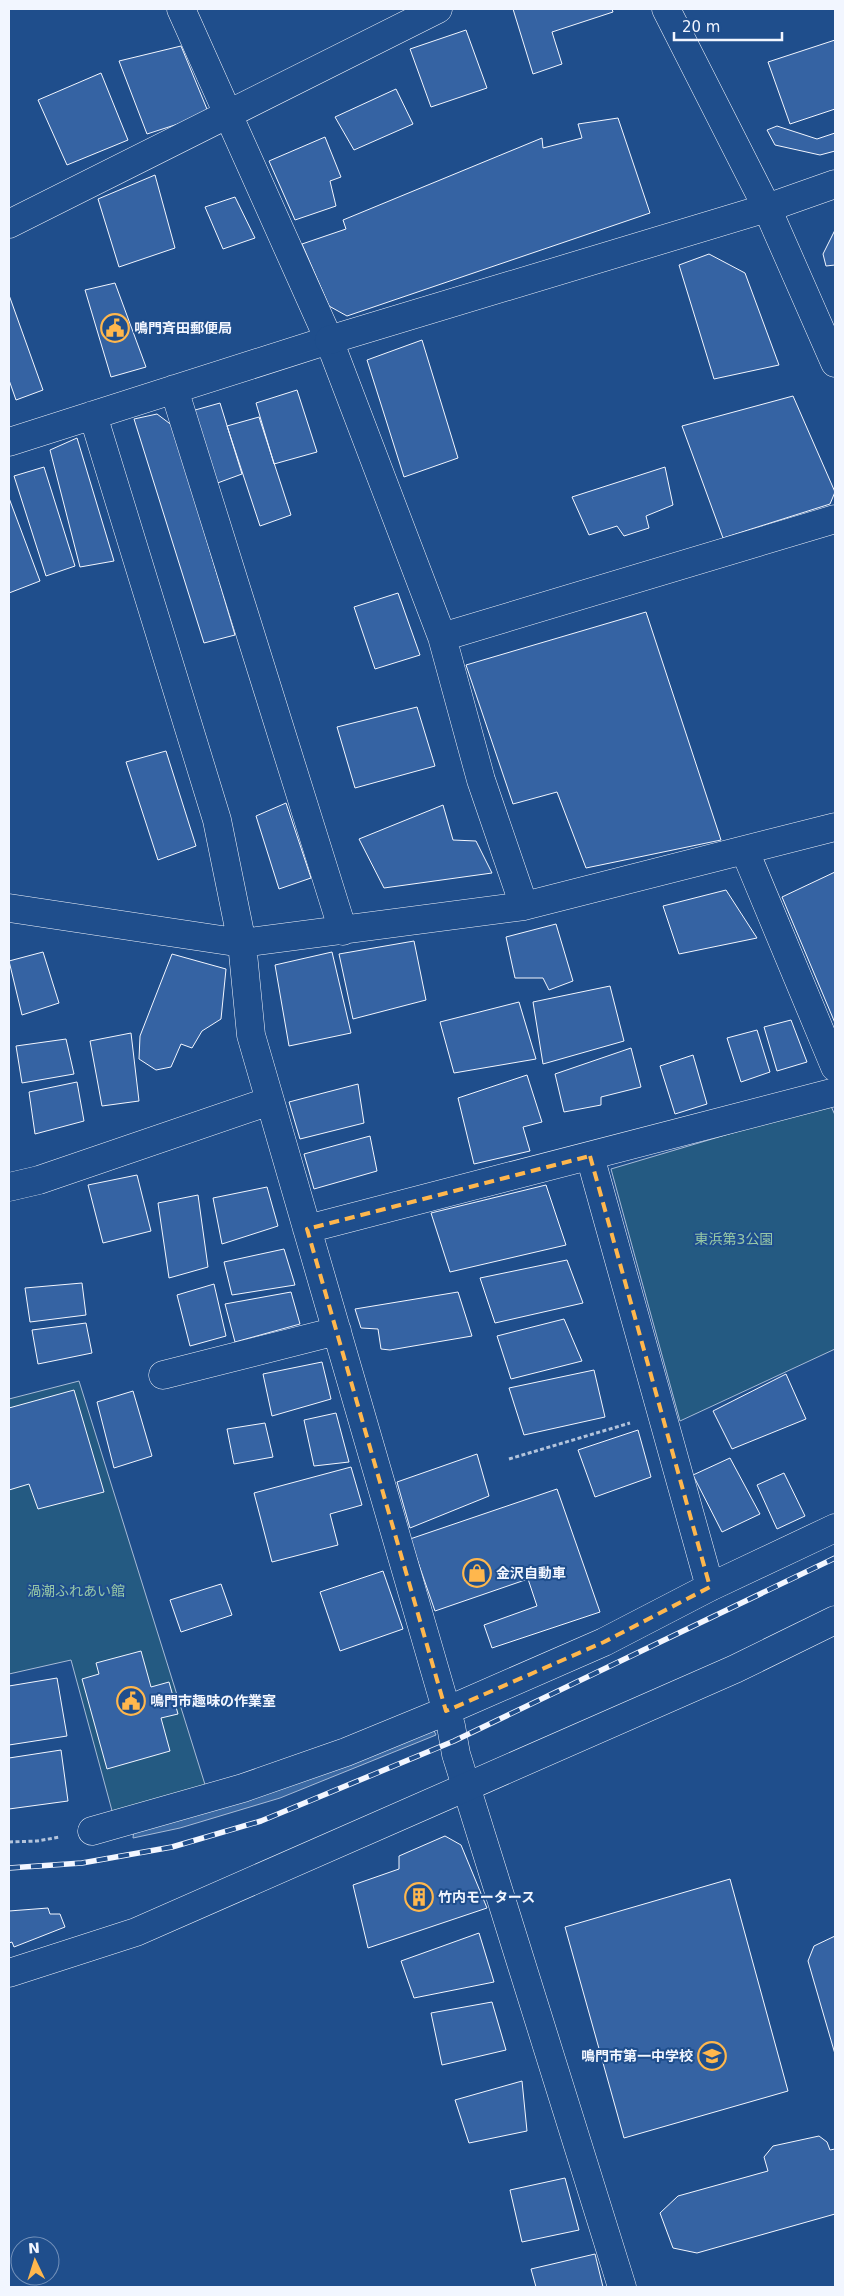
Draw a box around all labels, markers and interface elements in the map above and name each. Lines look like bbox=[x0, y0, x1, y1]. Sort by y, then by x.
scale bar bbox=[674, 10, 782, 42]
text: 20 m bbox=[682, 18, 720, 36]
public building icon: 鳴門斉田郵便局 bbox=[100, 313, 130, 343]
place label: 鳴門斉田郵便局 bbox=[134, 320, 232, 336]
park label: 東浜第3公園 bbox=[695, 1231, 773, 1247]
shop icon: 金沢自動車 bbox=[462, 1558, 492, 1588]
place label: 金沢自動車 bbox=[496, 1565, 566, 1581]
park label: 渦潮ふれあい館 bbox=[27, 1583, 125, 1599]
public building icon: 鳴門市趣味の作業室 bbox=[116, 1686, 146, 1716]
place label: 鳴門市趣味の作業室 bbox=[150, 1693, 276, 1709]
building icon: 竹内モータース bbox=[404, 1882, 434, 1912]
place label: 竹内モータース bbox=[438, 1889, 535, 1905]
school or university icon: 鳴門市第一中学校 bbox=[697, 2041, 727, 2071]
place label: 鳴門市第一中学校 bbox=[581, 2048, 693, 2064]
north arrow bbox=[10, 2236, 60, 2286]
text: N bbox=[28, 2240, 40, 2256]

